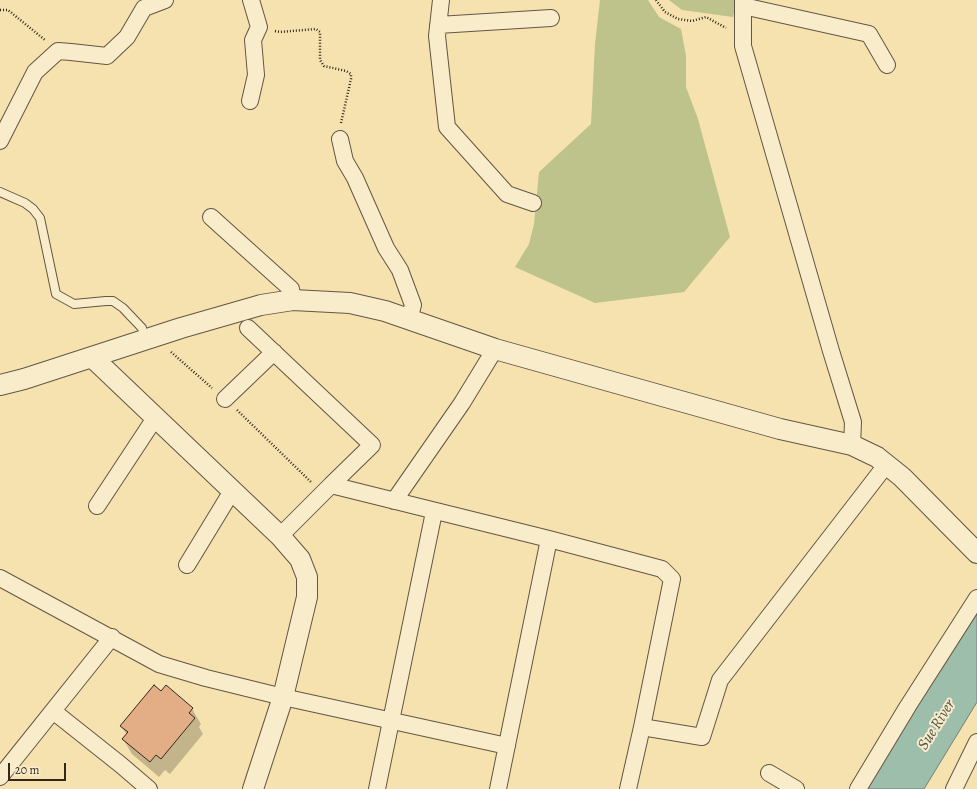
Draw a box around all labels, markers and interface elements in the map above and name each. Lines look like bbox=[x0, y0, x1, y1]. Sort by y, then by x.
water label: Sue River bbox=[914, 696, 960, 754]
scale bar bbox=[10, 755, 68, 781]
text: 20 m bbox=[15, 762, 39, 778]

